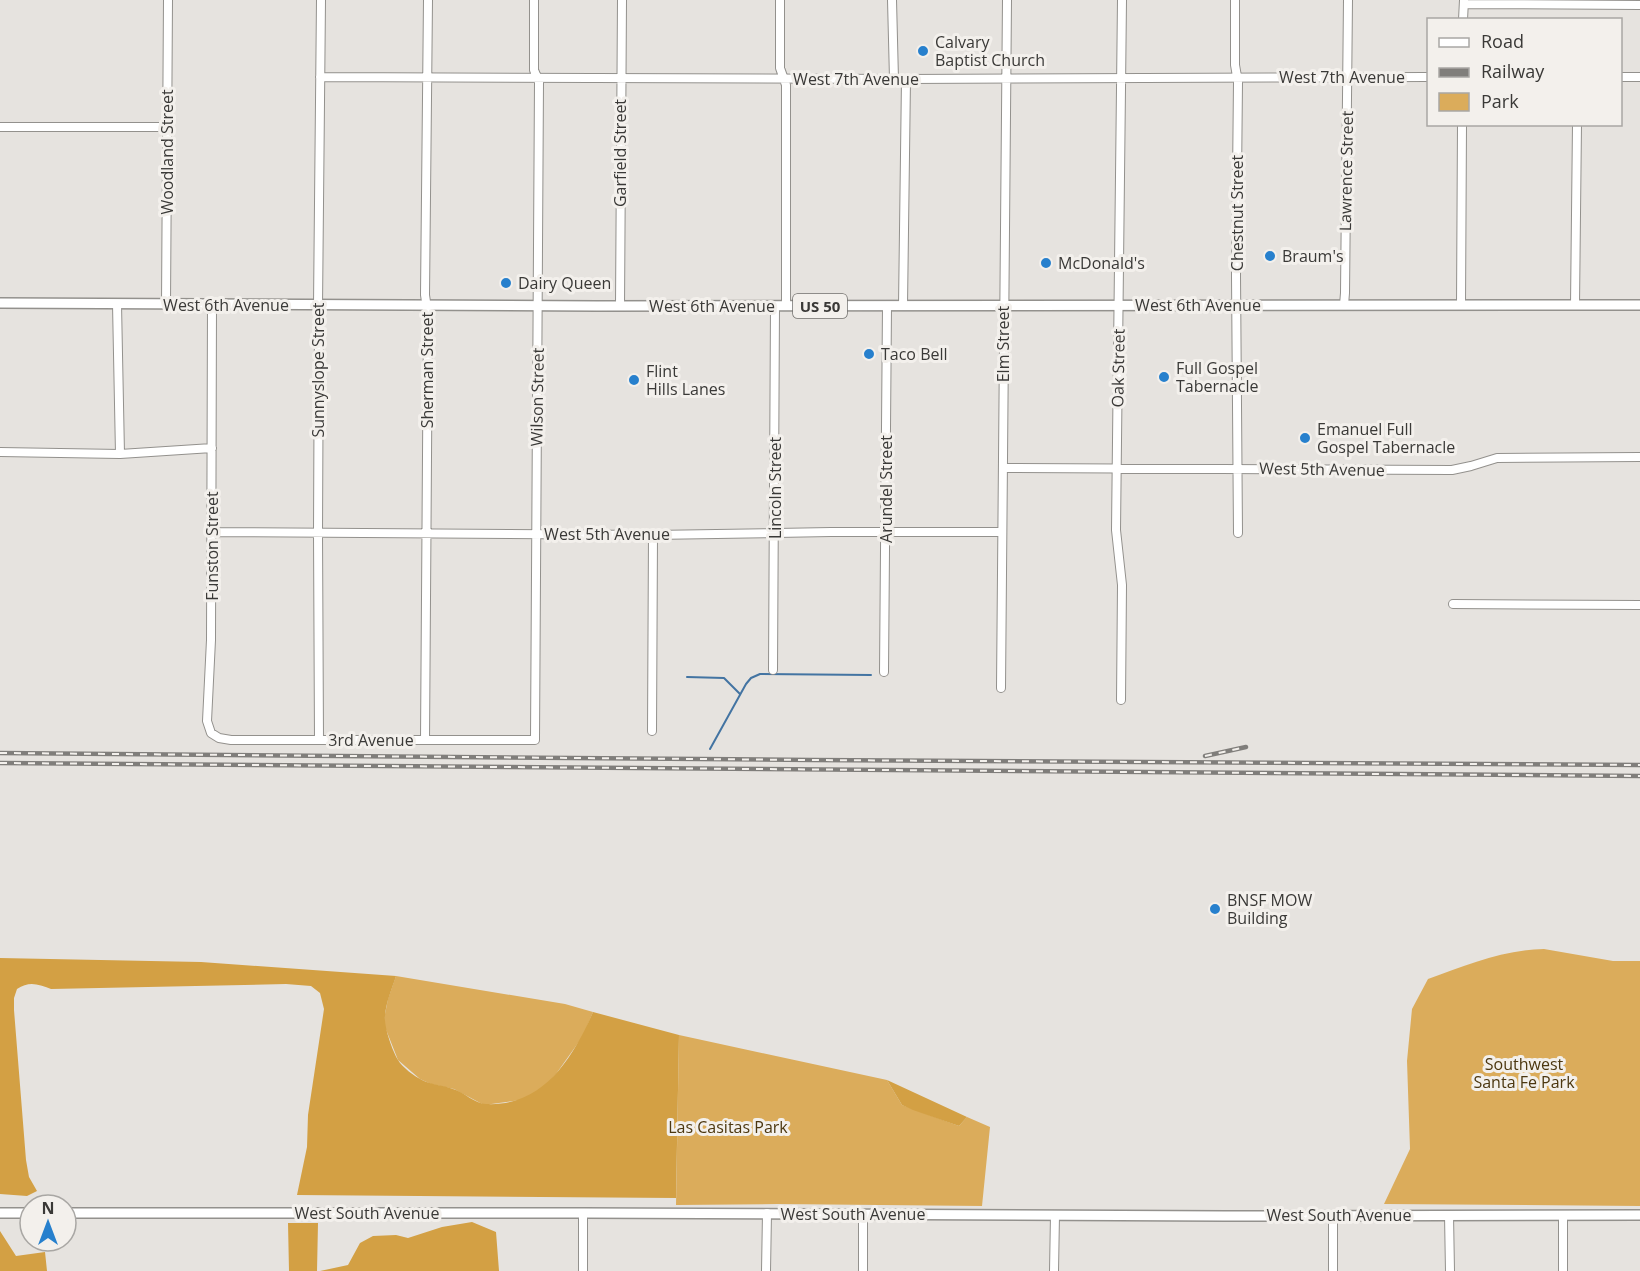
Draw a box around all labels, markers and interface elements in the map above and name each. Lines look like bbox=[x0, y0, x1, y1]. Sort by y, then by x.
legend bbox=[1427, 18, 1622, 126]
text: Road bbox=[1481, 29, 1524, 53]
place label: Calvary Baptist Church bbox=[935, 31, 1045, 71]
marker: Calvary Baptist Church bbox=[916, 44, 930, 58]
text: Railway bbox=[1481, 59, 1545, 83]
street label: West 7th Avenue bbox=[1279, 66, 1405, 88]
street label: West 7th Avenue bbox=[793, 68, 919, 90]
street label: Woodland Street bbox=[156, 89, 178, 215]
text: Park bbox=[1481, 89, 1519, 113]
street label: Garfield Street bbox=[609, 99, 631, 207]
street label: Lawrence Street bbox=[1334, 110, 1358, 231]
street label: Chestnut Street bbox=[1226, 155, 1248, 271]
place label: Braum's bbox=[1282, 245, 1344, 267]
marker: Braum's bbox=[1263, 249, 1277, 263]
place label: McDonald's bbox=[1058, 252, 1145, 274]
marker: McDonald's bbox=[1039, 256, 1053, 270]
place label: Dairy Queen bbox=[518, 272, 611, 294]
marker: Dairy Queen bbox=[499, 276, 513, 290]
street label: West 6th Avenue bbox=[163, 294, 289, 316]
road number: US 50 bbox=[793, 294, 847, 318]
street label: West 6th Avenue bbox=[1135, 294, 1261, 316]
street label: West 6th Avenue bbox=[649, 295, 775, 317]
street label: Sunnyslope Street bbox=[307, 302, 329, 438]
street label: Elm Street bbox=[992, 305, 1014, 382]
street label: Sherman Street bbox=[416, 311, 438, 428]
street label: Oak Street bbox=[1106, 328, 1130, 407]
place label: Taco Bell bbox=[881, 343, 948, 365]
street label: Wilson Street bbox=[525, 347, 549, 447]
marker: Taco Bell bbox=[862, 347, 876, 361]
place label: Full Gospel Tabernacle bbox=[1176, 357, 1258, 397]
place label: Flint Hills Lanes bbox=[646, 360, 725, 400]
marker: Full Gospel Tabernacle bbox=[1157, 370, 1171, 384]
marker: Flint Hills Lanes bbox=[627, 373, 641, 387]
place label: Emanuel Full Gospel Tabernacle bbox=[1317, 418, 1455, 458]
marker: Emanuel Full Gospel Tabernacle bbox=[1298, 431, 1312, 445]
street label: Arundel Street bbox=[875, 435, 897, 543]
street label: Lincoln Street bbox=[764, 437, 786, 539]
street label: West 5th Avenue bbox=[1259, 457, 1385, 481]
street label: Funston Street bbox=[201, 491, 223, 601]
street label: West 5th Avenue bbox=[544, 523, 670, 545]
street label: 3rd Avenue bbox=[328, 729, 414, 751]
place label: BNSF MOW Building bbox=[1227, 889, 1312, 929]
marker: BNSF MOW Building bbox=[1208, 902, 1222, 916]
park label: Southwest Santa Fe Park bbox=[1473, 1053, 1575, 1093]
park label: Las Casitas Park bbox=[668, 1116, 788, 1138]
north arrow bbox=[18, 1193, 78, 1253]
text: N bbox=[41, 1197, 55, 1219]
street label: West South Avenue bbox=[295, 1202, 439, 1224]
street label: West South Avenue bbox=[781, 1203, 925, 1225]
street label: West South Avenue bbox=[1267, 1204, 1411, 1226]

